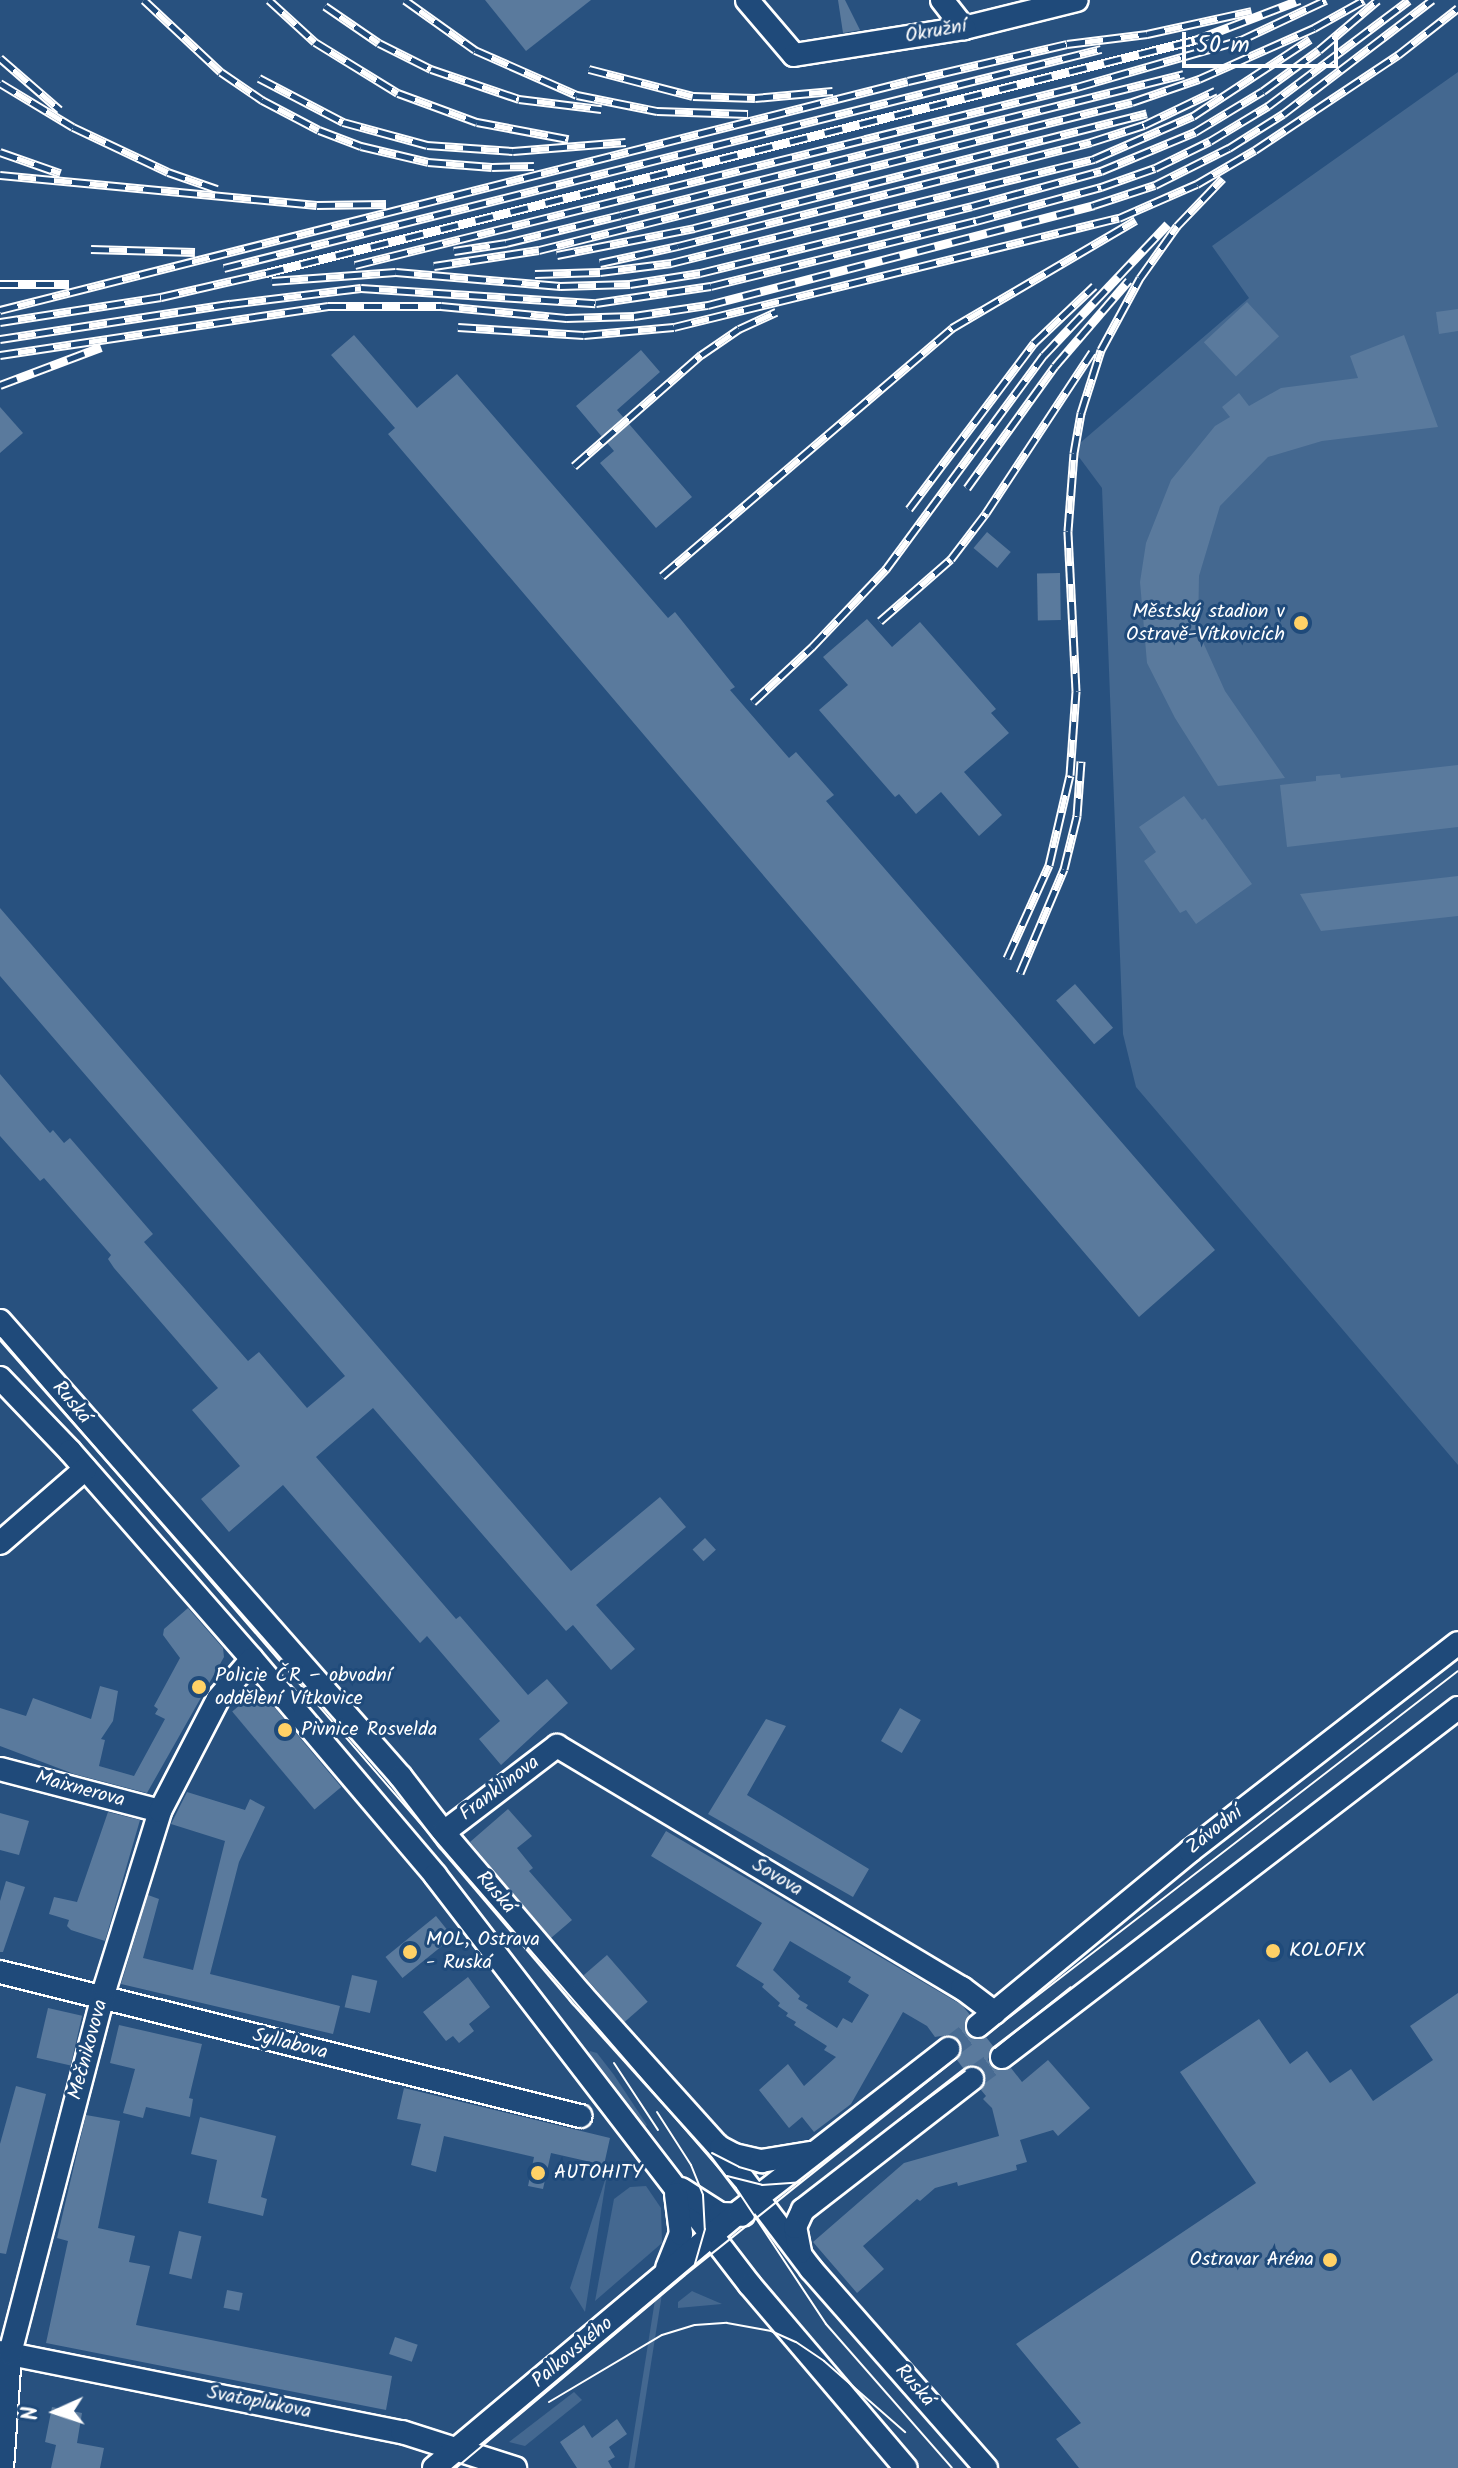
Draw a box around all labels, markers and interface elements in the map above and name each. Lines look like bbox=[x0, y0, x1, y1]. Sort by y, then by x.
street label: Okružní bbox=[903, 15, 969, 49]
scale bar bbox=[1186, 16, 1342, 66]
text: 50 m bbox=[1196, 26, 1250, 65]
place label: Městský stadion v Ostravě-Vítkovicích bbox=[1126, 600, 1285, 647]
marker: Městský stadion v Ostravě-Vítkovicích bbox=[1292, 614, 1310, 632]
street label: Ruská bbox=[46, 1377, 96, 1429]
place label: Policie ČR – obvodní oddělení Vítkovice bbox=[215, 1664, 391, 1711]
marker: Policie ČR – obvodní oddělení Vítkovice bbox=[190, 1678, 208, 1696]
place label: Pivnice Rosvelda bbox=[301, 1718, 437, 1742]
marker: Pivnice Rosvelda bbox=[276, 1721, 294, 1739]
street label: Franklinova bbox=[455, 1751, 545, 1827]
street label: Maixnerova bbox=[33, 1767, 127, 1813]
street label: Závodní bbox=[1182, 1802, 1248, 1860]
street label: Sovova bbox=[747, 1854, 807, 1902]
street label: Ruská bbox=[470, 1867, 520, 1919]
place label: MOL, Ostrava - Ruská bbox=[426, 1928, 540, 1975]
place label: KOLOFIX bbox=[1289, 1939, 1365, 1963]
marker: KOLOFIX bbox=[1264, 1942, 1282, 1960]
marker: MOL, Ostrava - Ruská bbox=[401, 1943, 419, 1961]
street label: Mečnikovova bbox=[64, 1997, 114, 2103]
street label: Syllabova bbox=[250, 2024, 330, 2066]
place label: AUTOHITY bbox=[554, 2161, 643, 2185]
marker: AUTOHITY bbox=[529, 2164, 547, 2182]
place label: Ostravar Aréna bbox=[1189, 2248, 1314, 2272]
marker: Ostravar Aréna bbox=[1321, 2251, 1339, 2269]
street label: Palkovského bbox=[528, 2312, 618, 2394]
street label: Ruská bbox=[889, 2360, 939, 2412]
north arrow bbox=[16, 2372, 96, 2452]
street label: Svatoplukova bbox=[205, 2381, 313, 2425]
text: N bbox=[14, 2405, 49, 2421]

